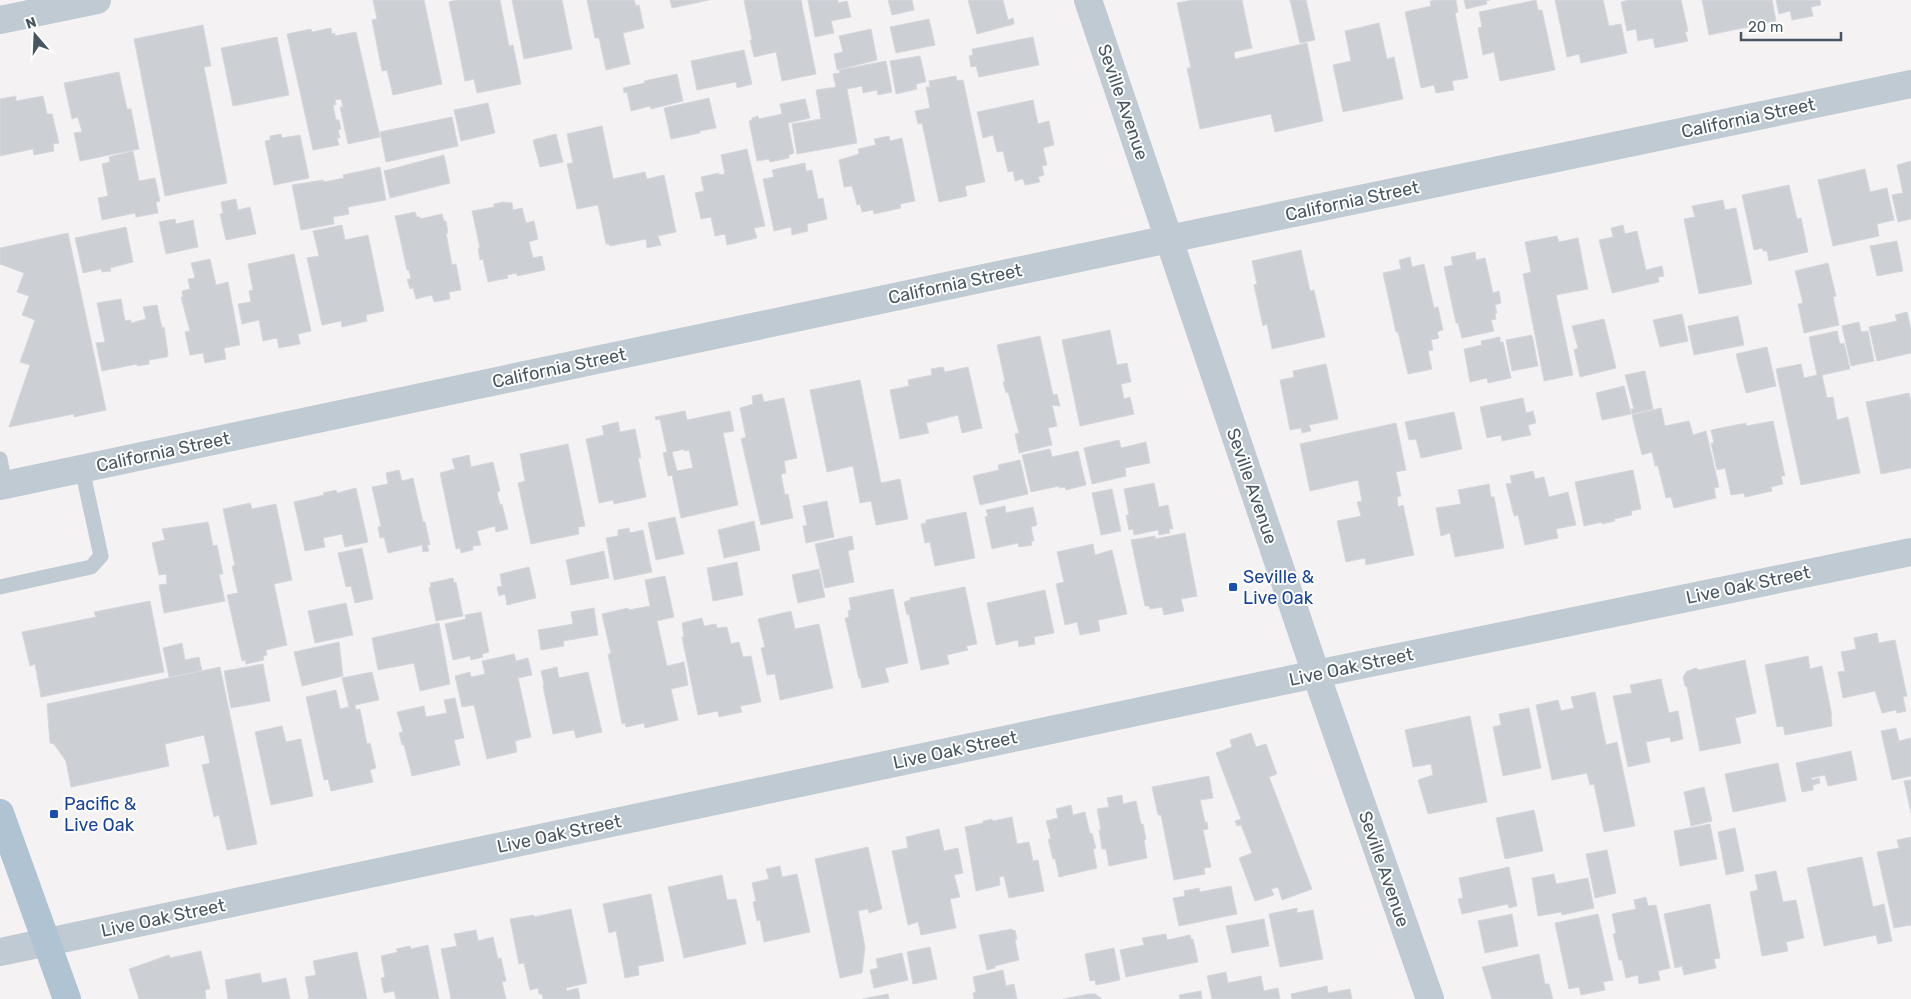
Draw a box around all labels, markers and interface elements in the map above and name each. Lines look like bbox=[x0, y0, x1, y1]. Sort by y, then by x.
north arrow bbox=[10, 10, 60, 60]
scale bar bbox=[1741, 10, 1841, 42]
text: N bbox=[23, 14, 38, 33]
text: 20 m bbox=[1748, 18, 1783, 36]
street label: Seville Avenue bbox=[1093, 41, 1153, 163]
street label: California Street bbox=[1679, 93, 1817, 143]
street label: California Street bbox=[1283, 176, 1421, 226]
street label: California Street bbox=[886, 259, 1024, 309]
street label: California Street bbox=[490, 343, 628, 393]
street label: Seville Avenue bbox=[1222, 425, 1282, 547]
street label: California Street bbox=[94, 427, 232, 477]
street label: Live Oak Street bbox=[1684, 561, 1812, 609]
place label: Seville & Live Oak bbox=[1243, 566, 1315, 609]
marker: Seville & Live Oak bbox=[1227, 581, 1239, 593]
street label: Live Oak Street bbox=[1287, 643, 1415, 691]
street label: Live Oak Street bbox=[891, 726, 1019, 774]
place label: Pacific & Live Oak bbox=[64, 793, 137, 836]
marker: Pacific & Live Oak bbox=[48, 808, 60, 820]
street label: Seville Avenue bbox=[1354, 808, 1414, 930]
street label: Live Oak Street bbox=[495, 810, 623, 858]
street label: Live Oak Street bbox=[99, 894, 227, 942]

